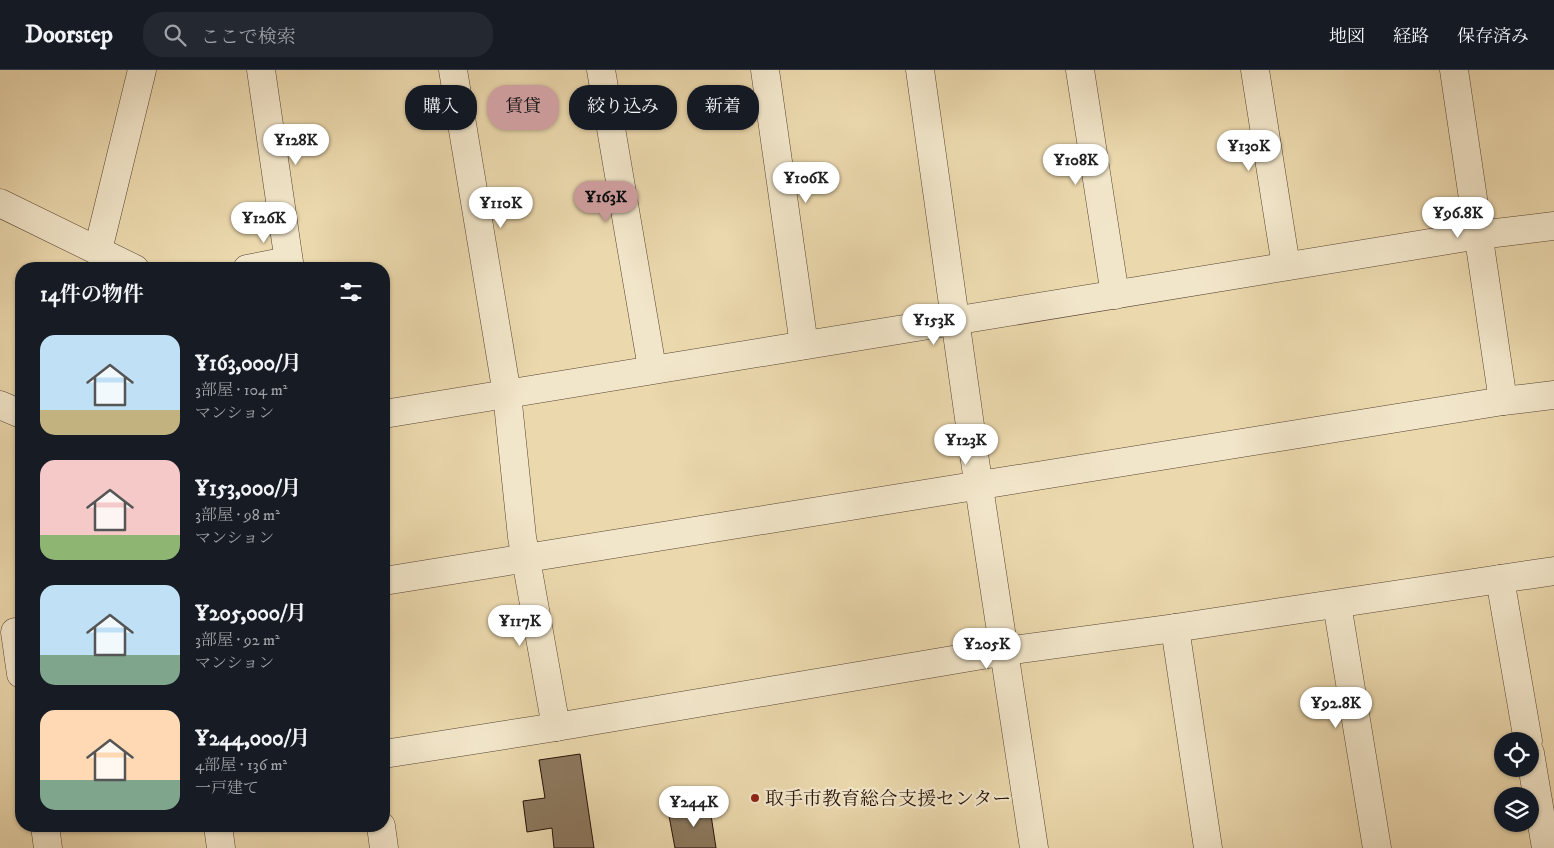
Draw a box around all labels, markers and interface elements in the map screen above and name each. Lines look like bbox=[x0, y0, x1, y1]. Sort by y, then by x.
search box bbox=[143, 12, 493, 57]
text: Doorstep bbox=[25, 20, 113, 50]
icon: search bbox=[161, 21, 189, 49]
text: ここで検索 bbox=[201, 26, 296, 49]
text: 地図 bbox=[1329, 26, 1365, 48]
text: 経路 bbox=[1393, 26, 1429, 48]
text: 保存済み bbox=[1457, 26, 1529, 48]
chip: 購入 bbox=[405, 85, 477, 130]
chip: 賃貸 bbox=[487, 85, 559, 130]
chip: 絞り込み bbox=[569, 85, 677, 130]
chip: 新着 bbox=[687, 85, 759, 130]
pin: ¥128K bbox=[261, 124, 331, 166]
pin: ¥130K bbox=[1214, 129, 1284, 172]
text: ¥128K bbox=[274, 130, 318, 150]
text: ¥130K bbox=[1228, 136, 1270, 156]
pin: ¥108K bbox=[1041, 144, 1111, 186]
text: ¥108K bbox=[1054, 150, 1098, 170]
pin: ¥106K bbox=[771, 162, 841, 204]
text: ¥106K bbox=[784, 168, 828, 188]
pin: ¥163K bbox=[571, 180, 641, 223]
pin: ¥110K bbox=[466, 186, 536, 229]
text: ¥163K bbox=[585, 187, 627, 207]
text: ¥110K bbox=[480, 193, 522, 213]
pin: ¥96.8K bbox=[1417, 196, 1499, 239]
pin: ¥126K bbox=[229, 202, 299, 244]
text: ¥96.8K bbox=[1433, 203, 1483, 223]
text: ¥126K bbox=[242, 208, 286, 228]
icon: filters bbox=[337, 278, 365, 306]
text: 14件の物件 bbox=[40, 282, 144, 308]
pin: ¥153K bbox=[899, 304, 969, 346]
text: ¥153K bbox=[913, 310, 955, 330]
text: ¥163,000/月 bbox=[195, 351, 302, 377]
icon: home bbox=[80, 355, 140, 415]
text: 3部屋 · 104 m² bbox=[195, 380, 287, 400]
text: マンション bbox=[195, 403, 274, 423]
pin: ¥123K bbox=[931, 424, 1001, 466]
text: ¥123K bbox=[945, 430, 987, 450]
text: ¥153,000/月 bbox=[195, 476, 301, 502]
icon: home bbox=[80, 480, 140, 540]
text: 3部屋 · 98 m² bbox=[195, 505, 280, 525]
text: マンション bbox=[195, 528, 274, 548]
text: ¥205,000/月 bbox=[195, 601, 307, 627]
pin: ¥117K bbox=[485, 604, 555, 647]
icon: home bbox=[80, 605, 140, 665]
text: ¥117K bbox=[499, 611, 541, 631]
pin: ¥205K bbox=[952, 628, 1022, 670]
text: 3部屋 · 92 m² bbox=[195, 630, 280, 650]
text: ¥205K bbox=[964, 634, 1010, 654]
text: マンション bbox=[195, 653, 274, 673]
pin: ¥92.8K bbox=[1295, 686, 1377, 729]
text: ¥92.8K bbox=[1311, 693, 1361, 713]
text: ¥244,000/月 bbox=[195, 726, 310, 752]
icon: home bbox=[80, 730, 140, 790]
map controls bbox=[1494, 732, 1539, 832]
button: locate bbox=[1494, 732, 1539, 777]
text: 4部屋 · 136 m² bbox=[195, 755, 287, 775]
text: 一戸建て bbox=[195, 778, 259, 798]
pin: ¥244K bbox=[659, 786, 729, 828]
button: layers bbox=[1494, 787, 1539, 832]
place label: 取手市教育総合支援センター bbox=[765, 788, 1011, 811]
text: ¥244K bbox=[670, 792, 718, 812]
marker: 取手市教育総合支援センター bbox=[749, 792, 761, 804]

